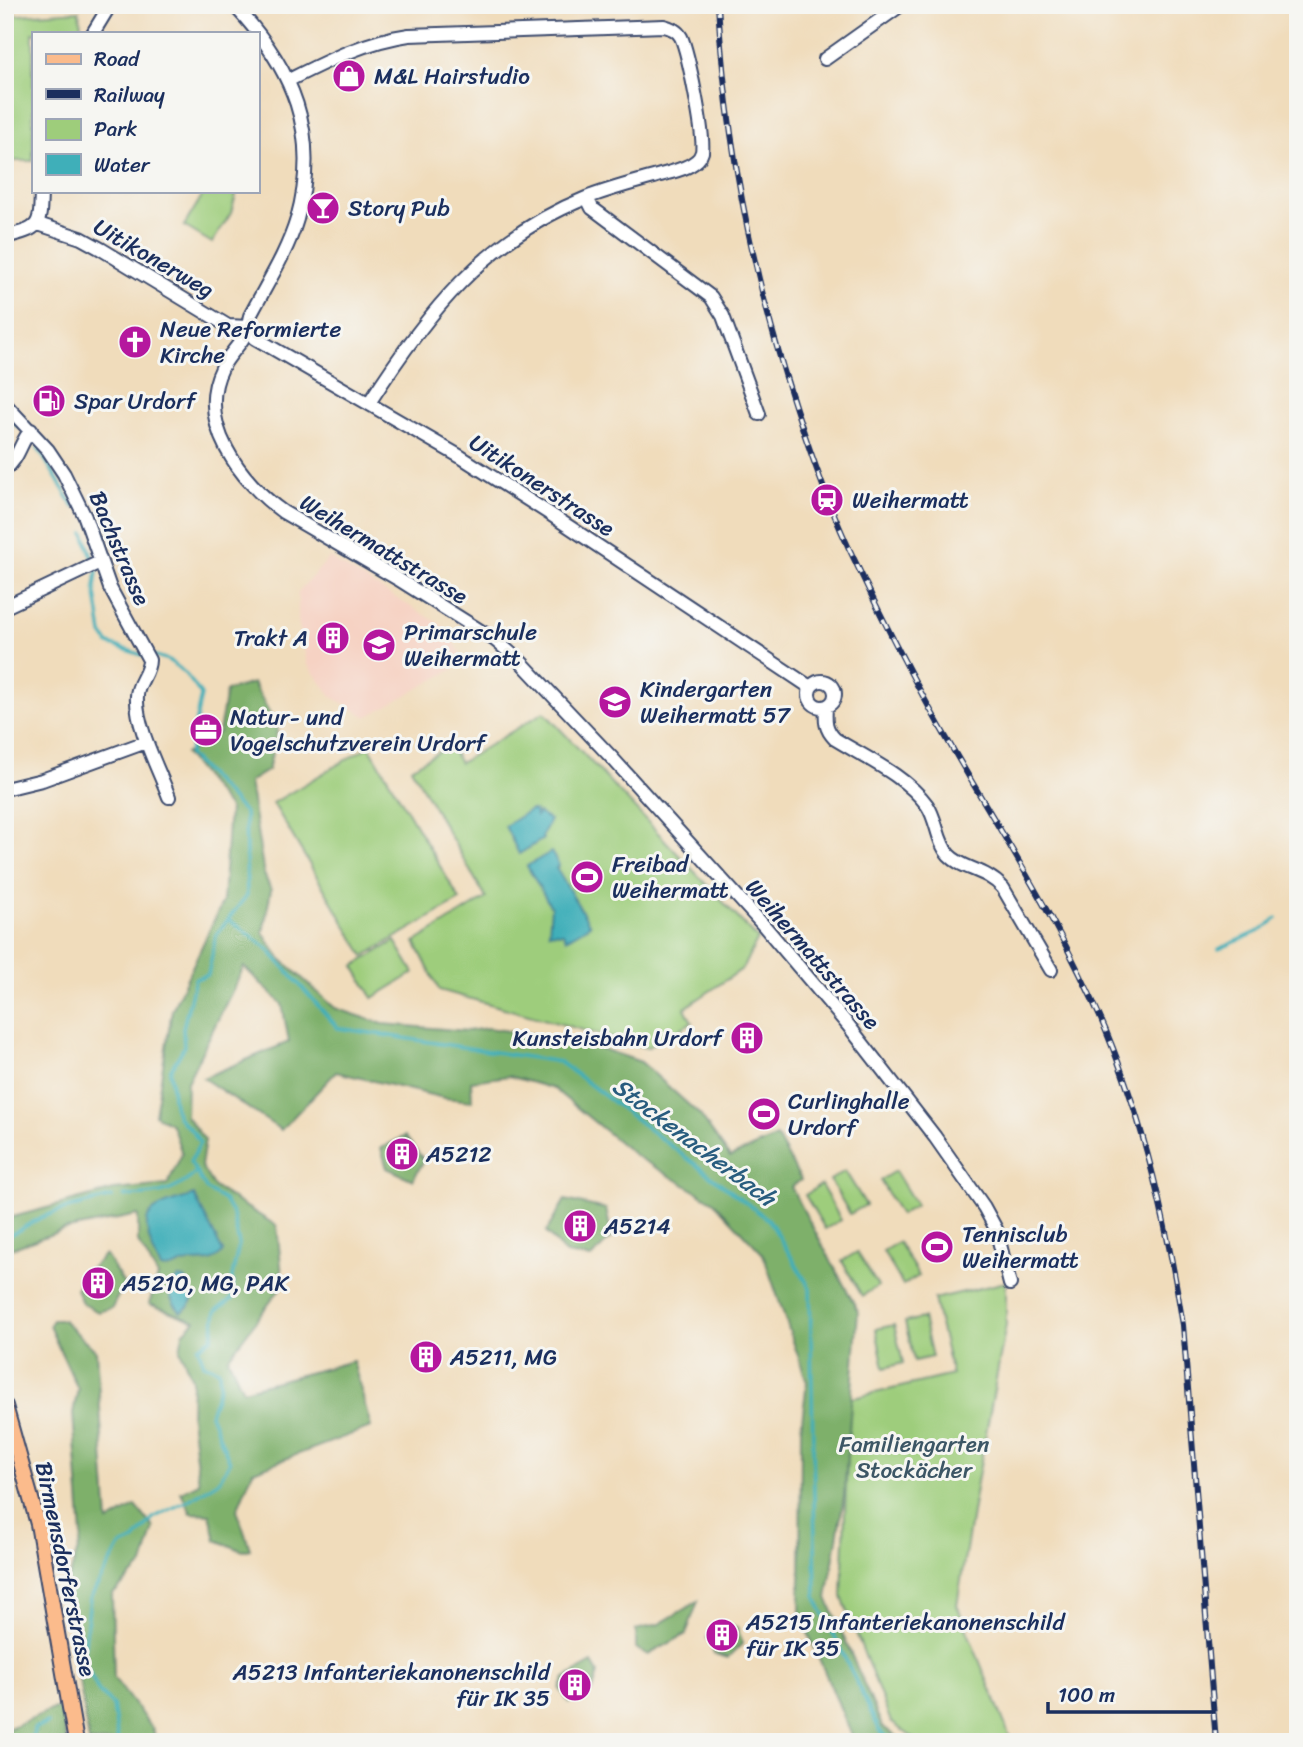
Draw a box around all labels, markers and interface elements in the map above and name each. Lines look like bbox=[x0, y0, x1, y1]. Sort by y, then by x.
legend bbox=[32, 32, 259, 192]
text: Road bbox=[94, 40, 141, 78]
place label: M&L Hairstudio bbox=[374, 56, 530, 97]
shop icon: M&L Hairstudio bbox=[330, 57, 368, 95]
text: Railway bbox=[94, 76, 165, 114]
text: Park bbox=[94, 110, 137, 148]
text: Water bbox=[94, 146, 151, 184]
place label: Story Pub bbox=[348, 188, 450, 229]
bar icon: Story Pub bbox=[304, 189, 342, 227]
street label: Uitikonerweg bbox=[85, 207, 222, 310]
place label: Neue Reformierte Kirche bbox=[160, 309, 342, 376]
church icon: Neue Reformierte Kirche bbox=[116, 323, 154, 361]
place label: Spar Urdorf bbox=[74, 381, 197, 422]
fuel station icon: Spar Urdorf bbox=[30, 382, 68, 420]
street label: Uitikonerstrasse bbox=[460, 423, 623, 548]
place label: Weihermatt bbox=[852, 480, 969, 521]
station icon: Weihermatt bbox=[808, 481, 846, 519]
street label: Weihermattstrasse bbox=[292, 483, 476, 616]
street label: Bachstrasse bbox=[77, 484, 162, 612]
place label: Primarschule Weihermatt bbox=[404, 612, 537, 679]
place label: Trakt A bbox=[234, 618, 308, 659]
building icon: Trakt A bbox=[314, 619, 352, 657]
school or university icon: Primarschule Weihermatt bbox=[360, 626, 398, 664]
place label: Kindergarten Weihermatt 57 bbox=[640, 669, 792, 736]
school or university icon: Kindergarten Weihermatt 57 bbox=[596, 683, 634, 721]
place label: Natur- und Vogelschutzverein Urdorf bbox=[230, 697, 488, 764]
office icon: Natur- und Vogelschutzverein Urdorf bbox=[187, 711, 225, 749]
place label: Freibad Weihermatt bbox=[612, 844, 729, 911]
sports icon: Freibad Weihermatt bbox=[568, 858, 606, 896]
street label: Weihermattstrasse bbox=[735, 869, 891, 1040]
place label: Kunsteisbahn Urdorf bbox=[513, 1018, 725, 1059]
building icon: Kunsteisbahn Urdorf bbox=[728, 1019, 766, 1057]
water label: Stockenacherbach bbox=[603, 1066, 787, 1219]
place label: Curlinghalle Urdorf bbox=[788, 1081, 910, 1148]
sports icon: Curlinghalle Urdorf bbox=[745, 1095, 783, 1133]
place label: A5212 bbox=[425, 1134, 492, 1175]
building icon: A5212 bbox=[383, 1135, 421, 1173]
place label: A5214 bbox=[603, 1206, 671, 1247]
building icon: A5214 bbox=[561, 1207, 599, 1245]
place label: Tennisclub Weihermatt bbox=[962, 1214, 1079, 1281]
sports icon: Tennisclub Weihermatt bbox=[918, 1228, 956, 1266]
place label: A5210, MG, PAK bbox=[121, 1263, 290, 1304]
building icon: A5210, MG, PAK bbox=[79, 1264, 117, 1302]
place label: A5211, MG bbox=[449, 1337, 557, 1378]
building icon: A5211, MG bbox=[407, 1338, 445, 1376]
park label: Familiengarten Stockächer bbox=[839, 1424, 989, 1491]
street label: Birmensdorferstrasse bbox=[23, 1458, 108, 1680]
place label: A5215 Infanteriekanonenschild für IK 35 bbox=[745, 1602, 1067, 1669]
building icon: A5215 Infanteriekanonenschild für IK 35 bbox=[703, 1616, 741, 1654]
place label: A5213 Infanteriekanonenschild für IK 35 bbox=[232, 1652, 552, 1719]
building icon: A5213 Infanteriekanonenschild für IK 35 bbox=[556, 1666, 594, 1704]
scale bar bbox=[1048, 1670, 1214, 1714]
text: 100 m bbox=[1058, 1676, 1115, 1714]

